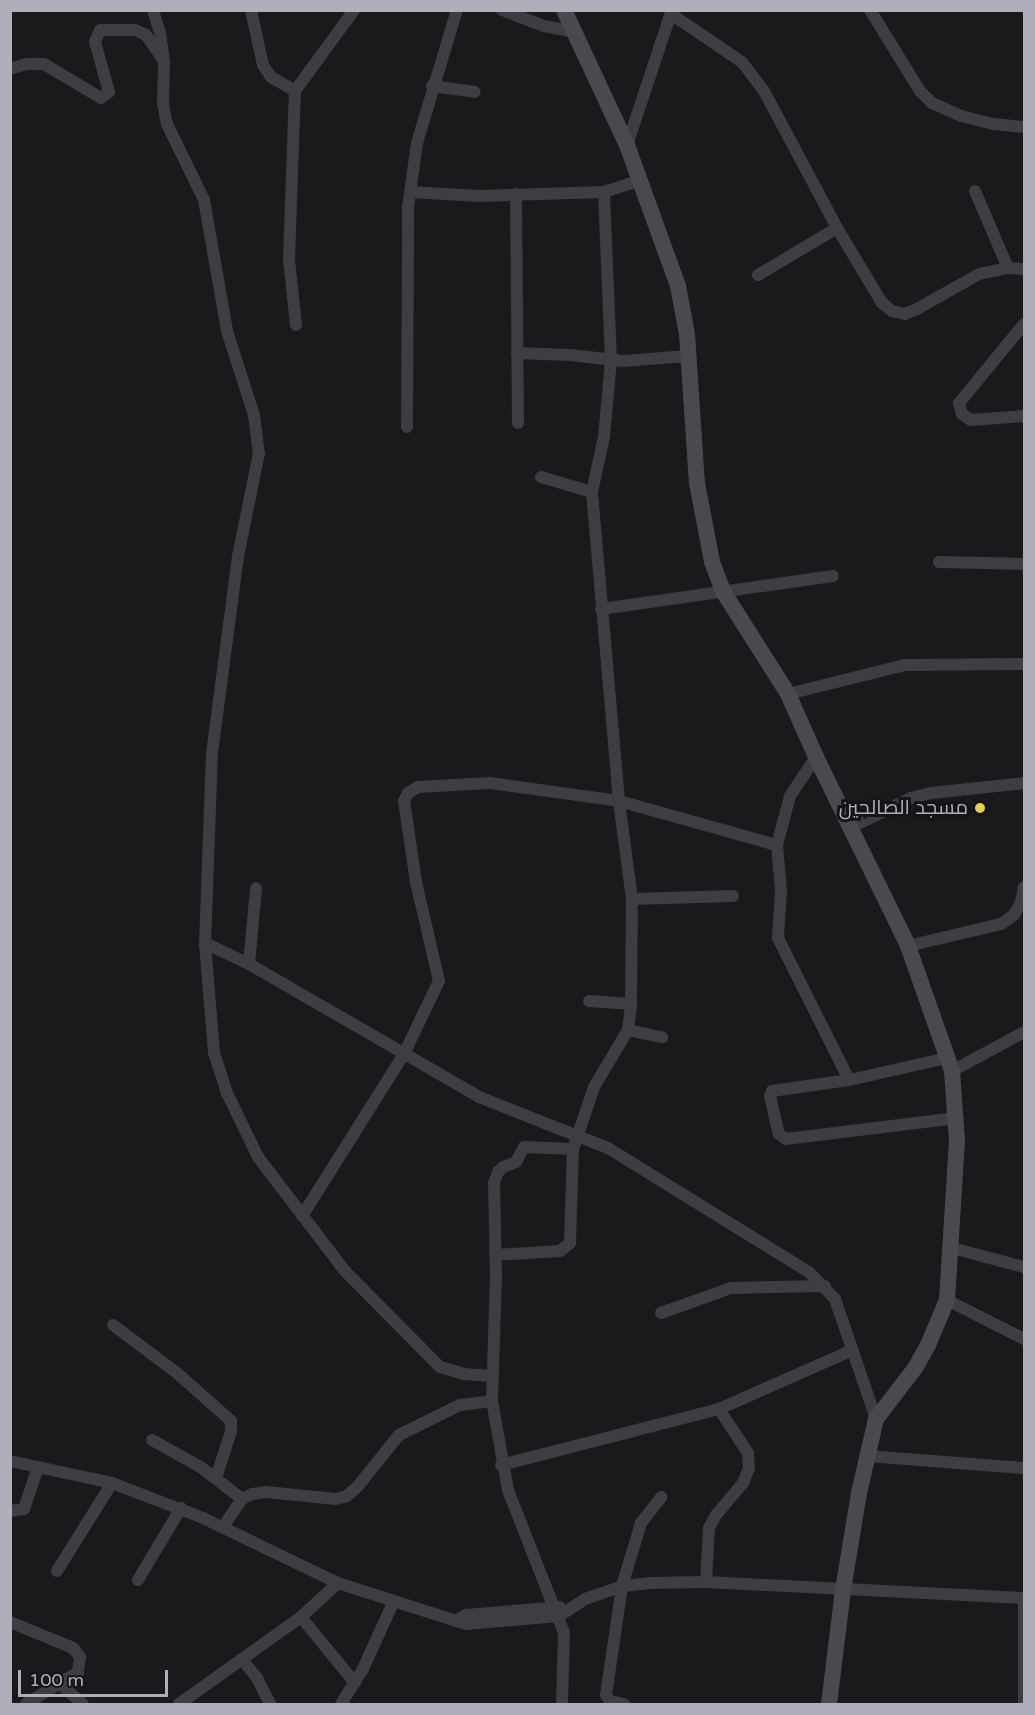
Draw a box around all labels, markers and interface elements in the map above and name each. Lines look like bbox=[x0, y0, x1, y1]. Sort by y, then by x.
place label: مسجد الصالحين bbox=[839, 796, 968, 820]
marker: مسجد الصالحين bbox=[973, 801, 987, 815]
scale bar bbox=[21, 1658, 171, 1696]
text: 100 m bbox=[29, 1669, 84, 1691]

